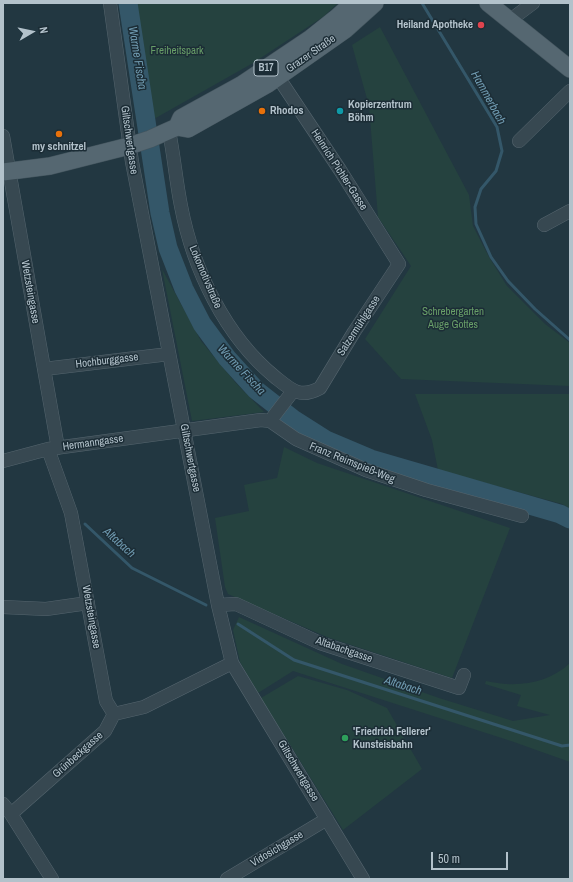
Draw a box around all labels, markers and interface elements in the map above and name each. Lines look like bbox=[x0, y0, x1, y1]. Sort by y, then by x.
north arrow bbox=[12, 12, 52, 52]
place label: Heiland Apotheke bbox=[397, 18, 473, 32]
marker: Heiland Apotheke bbox=[476, 20, 486, 30]
water label: Warme Fischa bbox=[125, 25, 149, 91]
text: N bbox=[36, 26, 51, 34]
street label: Grazer Straße bbox=[284, 32, 338, 76]
park label: Freiheitspark bbox=[150, 44, 204, 58]
road number: B17 bbox=[254, 60, 278, 76]
water label: Hammerbach bbox=[467, 69, 509, 127]
place label: Kopierzentrum Böhm bbox=[348, 98, 412, 124]
place label: Rhodos bbox=[270, 104, 304, 118]
street label: Giltschwertgasse bbox=[118, 105, 140, 175]
marker: Rhodos bbox=[257, 106, 267, 116]
marker: Kopierzentrum Böhm bbox=[335, 106, 345, 116]
street label: Heinrich Pichler-Gasse bbox=[308, 127, 370, 213]
marker: my schnitzel bbox=[54, 129, 64, 139]
place label: my schnitzel bbox=[32, 140, 86, 154]
street label: Lokomotivstraße bbox=[186, 244, 224, 310]
street label: Wetzsteingasse bbox=[18, 259, 42, 325]
street label: Salzermühlgasse bbox=[335, 293, 383, 359]
park label: Schrebergarten Auge Gottes bbox=[422, 305, 484, 331]
water label: Warme Fischa bbox=[214, 342, 268, 398]
street label: Hochburggasse bbox=[75, 351, 139, 371]
street label: Giltschwertgasse bbox=[177, 423, 203, 493]
street label: Hermanngasse bbox=[62, 432, 124, 454]
street label: Franz Reimspieß-Weg bbox=[307, 440, 397, 486]
water label: Altabach bbox=[100, 525, 138, 561]
street label: Wetzsteingasse bbox=[79, 584, 103, 650]
street label: Altabachgasse bbox=[314, 634, 374, 666]
water label: Altabach bbox=[383, 673, 423, 699]
place label: 'Friedrich Fellerer' Kunsteisbahn bbox=[353, 725, 431, 751]
street label: Grünbeckgasse bbox=[50, 729, 106, 781]
marker: 'Friedrich Fellerer' Kunsteisbahn bbox=[340, 733, 350, 743]
street label: Giltschwertgasse bbox=[275, 738, 321, 804]
street label: Vidosichgasse bbox=[248, 828, 306, 870]
scale bar bbox=[433, 844, 510, 870]
text: 50 m bbox=[438, 851, 460, 867]

